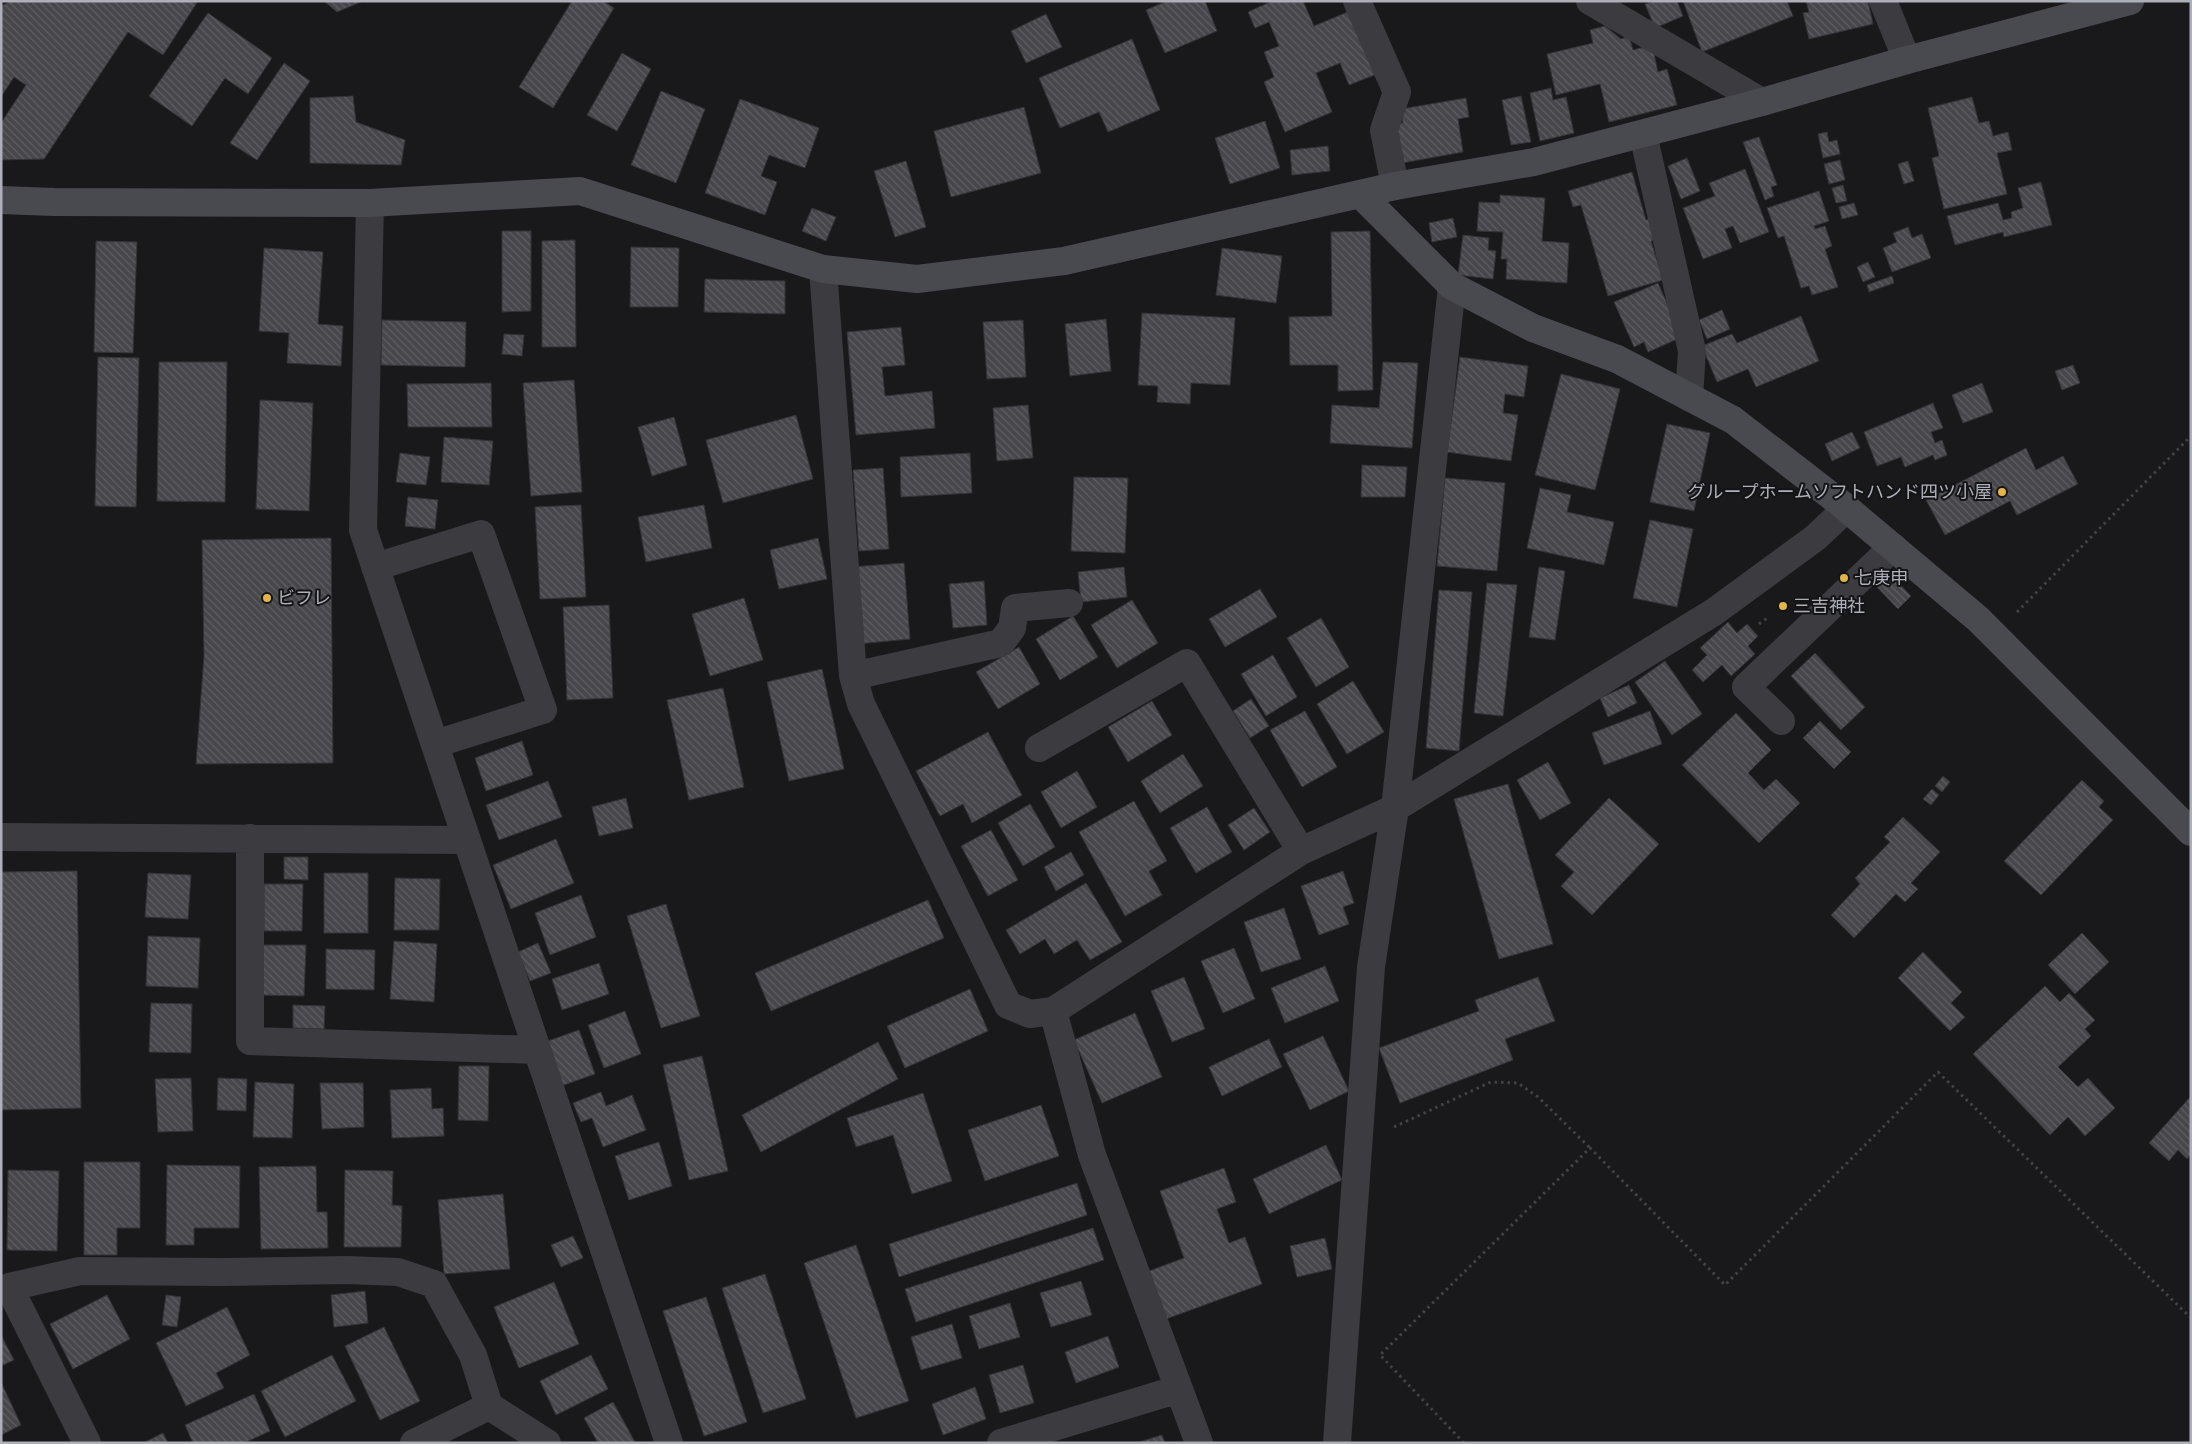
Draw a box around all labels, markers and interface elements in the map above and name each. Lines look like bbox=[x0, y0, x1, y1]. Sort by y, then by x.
place label: グループホームソフトハンド四ツ小屋 bbox=[1688, 481, 1992, 503]
marker: グループホームソフトハンド四ツ小屋 bbox=[1996, 486, 2008, 498]
place label: 七庚申 bbox=[1854, 567, 1908, 589]
marker: 七庚申 bbox=[1838, 572, 1850, 584]
place label: ビフレ bbox=[277, 587, 331, 609]
marker: ビフレ bbox=[261, 592, 273, 604]
place label: 三吉神社 bbox=[1793, 595, 1865, 617]
marker: 三吉神社 bbox=[1777, 600, 1789, 612]

